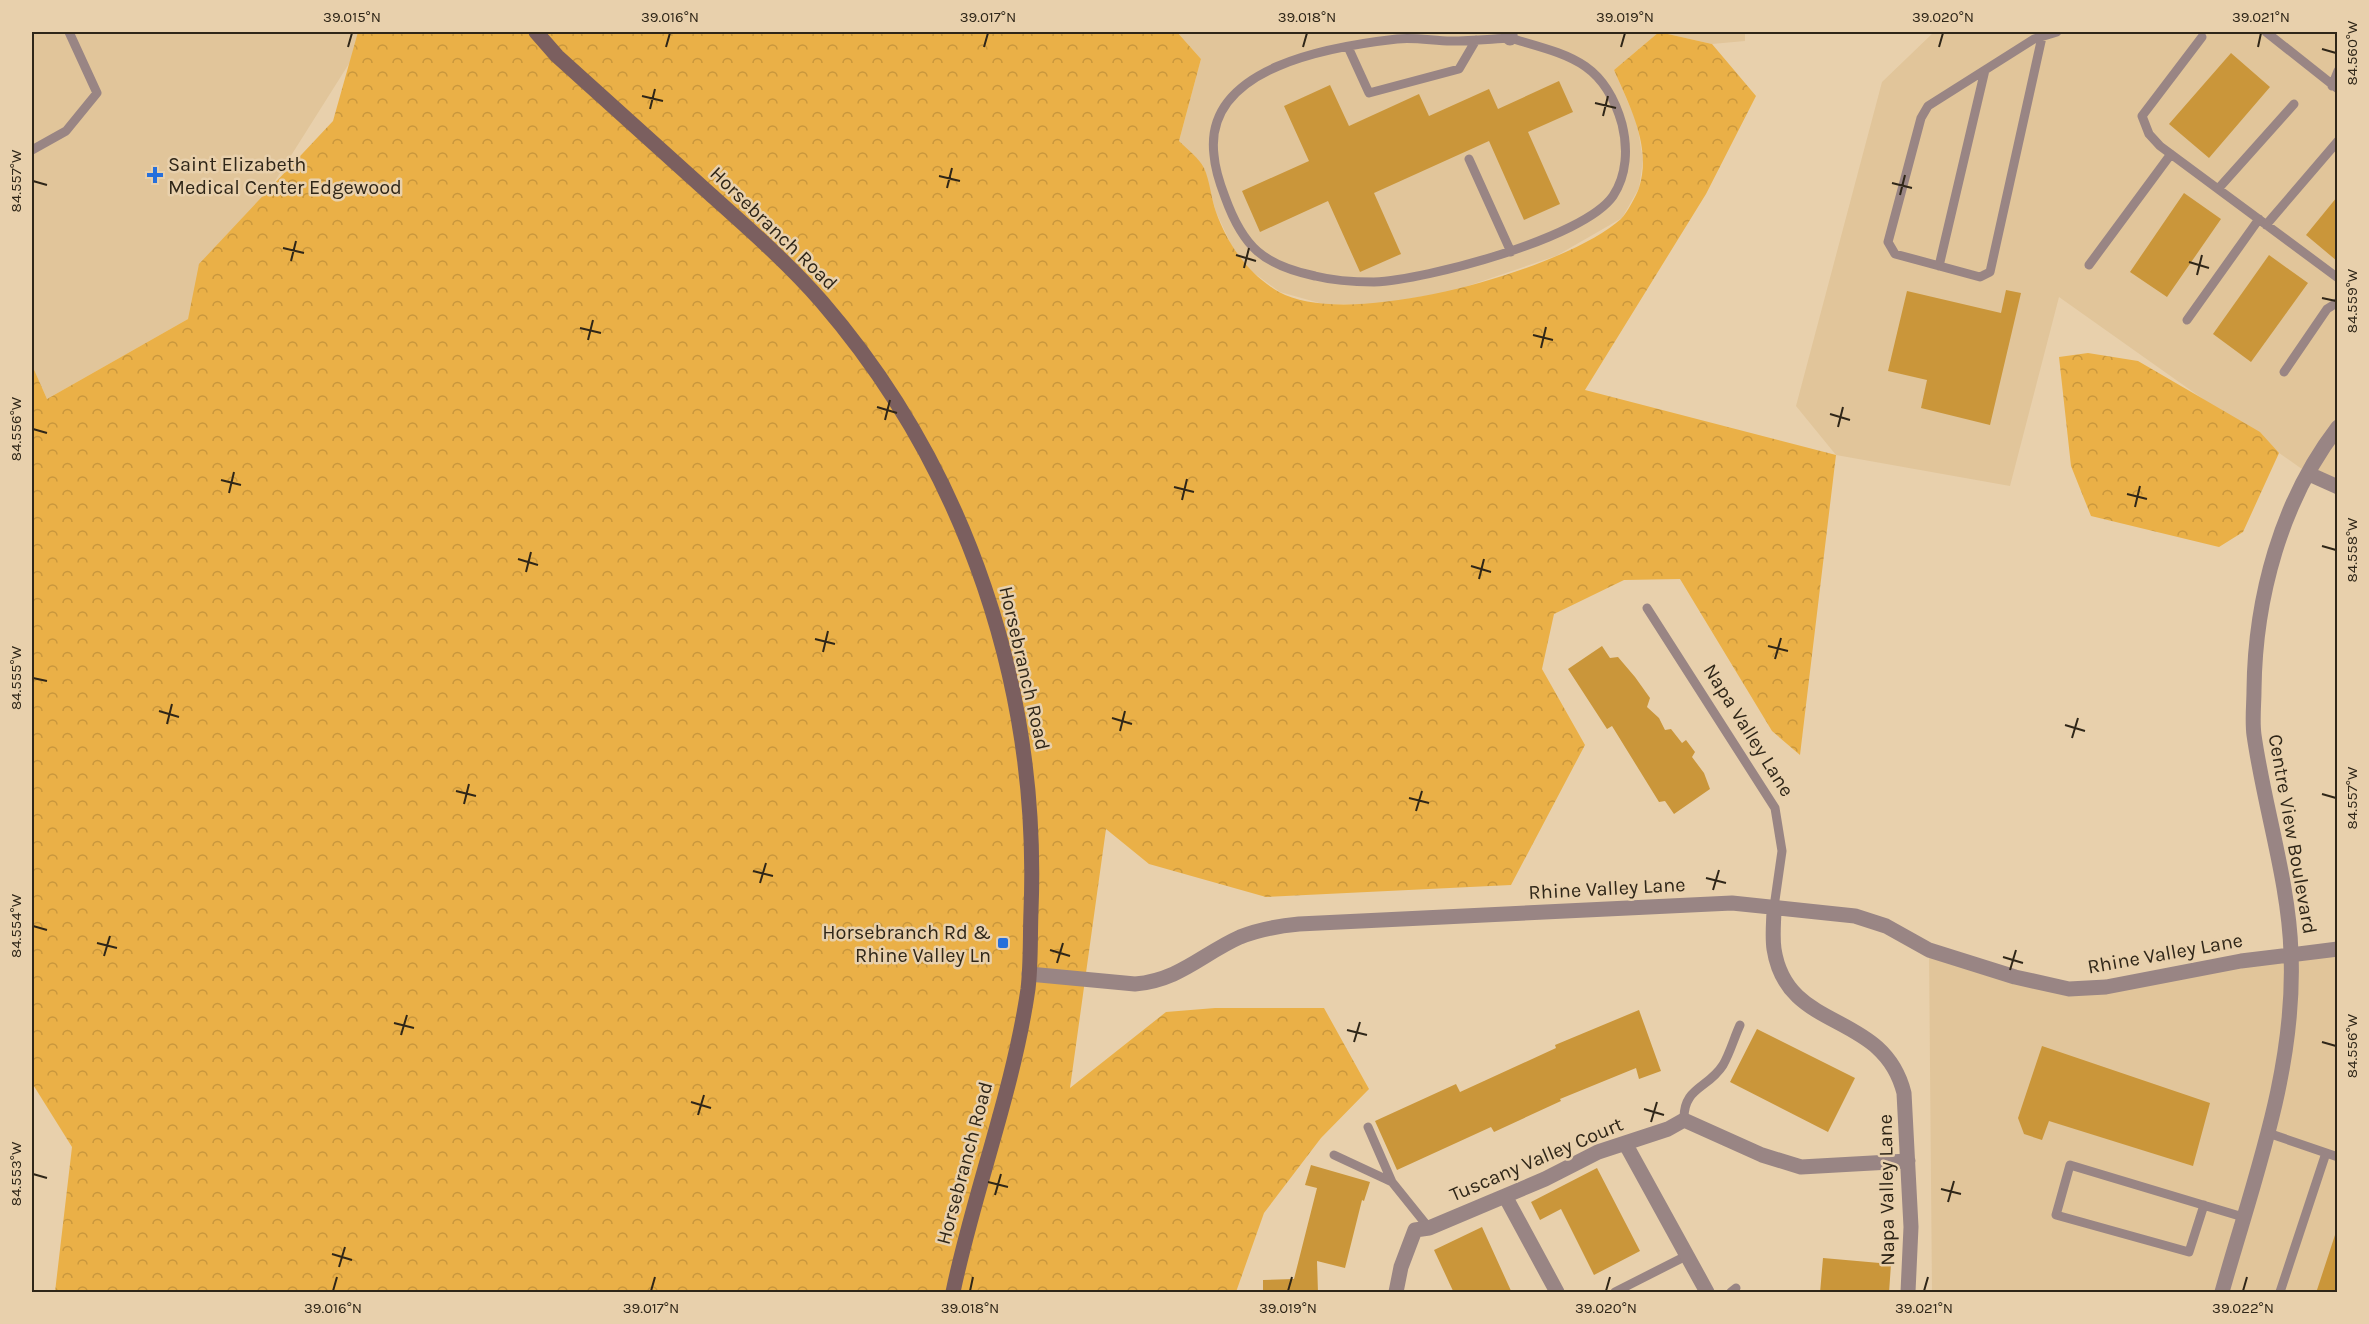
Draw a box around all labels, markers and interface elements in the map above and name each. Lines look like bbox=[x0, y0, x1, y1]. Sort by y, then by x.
text: 39.015°N bbox=[323, 8, 381, 26]
text: 39.016°N bbox=[641, 8, 699, 26]
text: 39.017°N bbox=[960, 8, 1016, 26]
text: 39.018°N bbox=[1278, 8, 1336, 26]
text: 39.019°N bbox=[1596, 8, 1654, 26]
text: 39.020°N bbox=[1912, 8, 1974, 26]
text: 39.021°N bbox=[2232, 8, 2290, 26]
text: 84.560°W bbox=[2343, 20, 2361, 85]
text: 84.557°W bbox=[7, 149, 25, 212]
place label: Saint Elizabeth Medical Center Edgewood bbox=[168, 153, 402, 199]
street label: Horsebranch Road bbox=[705, 162, 842, 295]
marker: Saint Elizabeth Medical Center Edgewood bbox=[146, 166, 164, 184]
text: 84.559°W bbox=[2343, 268, 2361, 333]
text: 84.556°W bbox=[7, 396, 25, 461]
text: 84.558°W bbox=[2343, 517, 2361, 582]
street label: Horsebranch Road bbox=[994, 584, 1055, 752]
text: 84.555°W bbox=[7, 645, 25, 710]
street label: Napa Valley Lane bbox=[1699, 660, 1799, 801]
street label: Centre View Boulevard bbox=[2264, 732, 2321, 936]
text: 84.557°W bbox=[2343, 766, 2361, 829]
street label: Rhine Valley Lane bbox=[1528, 873, 1686, 904]
text: 84.554°W bbox=[7, 893, 25, 958]
place label: Horsebranch Rd & Rhine Valley Ln bbox=[822, 921, 991, 967]
street label: Rhine Valley Lane bbox=[2086, 929, 2245, 978]
marker: Horsebranch Rd & Rhine Valley Ln bbox=[996, 936, 1010, 950]
text: 84.556°W bbox=[2343, 1013, 2361, 1078]
street label: Horsebranch Road bbox=[932, 1079, 997, 1247]
street label: Tuscany Valley Court bbox=[1446, 1112, 1627, 1206]
street label: Napa Valley Lane bbox=[1874, 1114, 1899, 1266]
text: 84.553°W bbox=[7, 1141, 25, 1206]
text: 39.016°N bbox=[304, 1299, 362, 1317]
text: 39.017°N bbox=[623, 1299, 679, 1317]
text: 39.018°N bbox=[941, 1299, 999, 1317]
text: 39.019°N bbox=[1259, 1299, 1317, 1317]
text: 39.020°N bbox=[1575, 1299, 1637, 1317]
text: 39.021°N bbox=[1895, 1299, 1953, 1317]
text: 39.022°N bbox=[2212, 1299, 2274, 1317]

